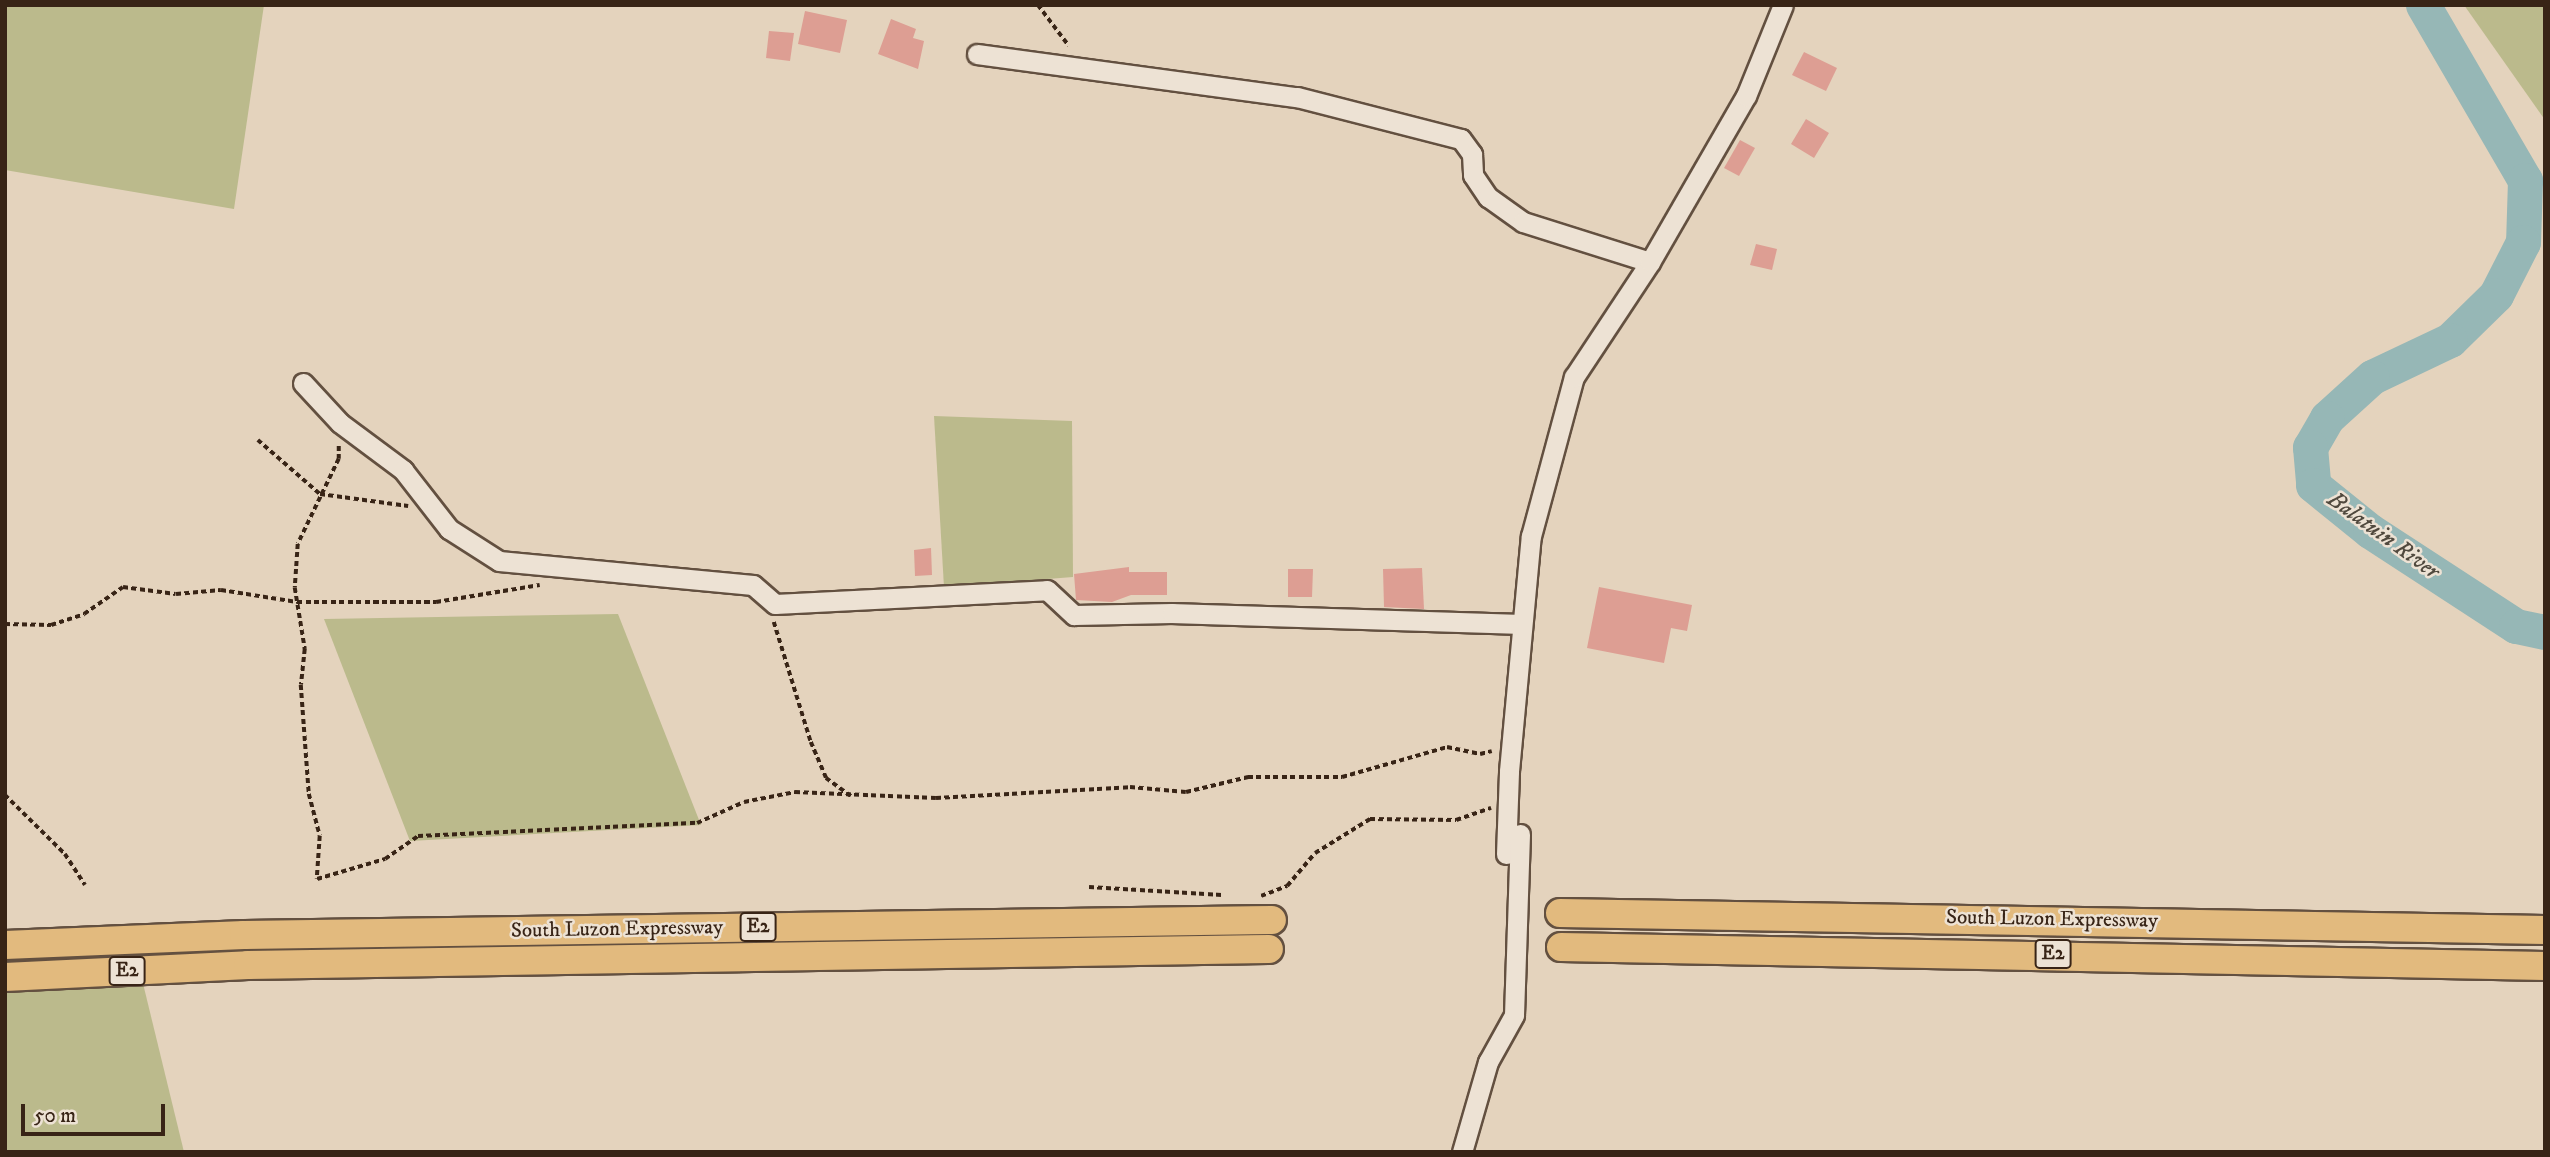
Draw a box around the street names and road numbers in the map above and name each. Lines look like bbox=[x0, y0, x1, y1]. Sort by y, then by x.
street label: South Luzon Expressway bbox=[1946, 905, 2158, 933]
road number: E2 bbox=[739, 911, 777, 942]
street label: South Luzon Expressway bbox=[511, 915, 723, 943]
road number: E2 bbox=[2034, 938, 2072, 970]
road number: E2 bbox=[108, 956, 146, 987]

